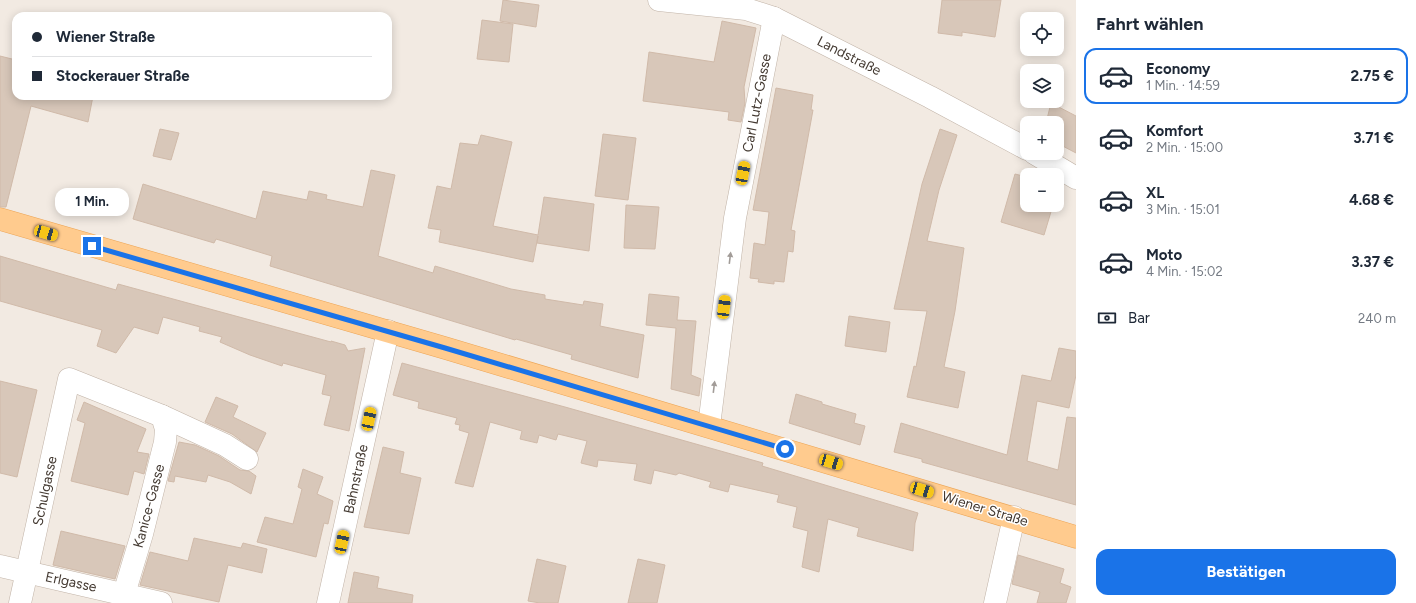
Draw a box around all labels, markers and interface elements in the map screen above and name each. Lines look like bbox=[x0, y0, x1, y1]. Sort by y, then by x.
map controls bbox=[1020, 12, 1064, 212]
button: locate bbox=[1020, 12, 1064, 56]
text: Fahrt wählen bbox=[1096, 13, 1203, 35]
text: Wiener Straße bbox=[56, 28, 155, 46]
street label: Landstraße bbox=[814, 33, 884, 80]
street label: Carl Lutz-Gasse bbox=[739, 52, 775, 154]
icon: car bbox=[1098, 58, 1134, 94]
text: Economy bbox=[1146, 60, 1211, 78]
button: layers bbox=[1020, 64, 1064, 108]
text: Stockerauer Straße bbox=[56, 67, 190, 85]
text: 2.75 € bbox=[1351, 67, 1394, 85]
text: 1 Min. · 14:59 bbox=[1146, 78, 1220, 93]
button: + bbox=[1020, 116, 1064, 160]
icon: car bbox=[1098, 120, 1134, 156]
text: Komfort bbox=[1146, 122, 1203, 140]
text: 3.71 € bbox=[1353, 129, 1394, 147]
text: 2 Min. · 15:00 bbox=[1146, 140, 1223, 155]
car bbox=[735, 160, 751, 186]
button: − bbox=[1020, 168, 1064, 212]
icon: car bbox=[1098, 182, 1134, 218]
text: XL bbox=[1146, 184, 1164, 202]
callout: 1 Min. bbox=[55, 188, 129, 216]
text: 4.68 € bbox=[1349, 191, 1394, 209]
text: 1 Min. bbox=[75, 194, 109, 209]
text: 3 Min. · 15:01 bbox=[1146, 202, 1220, 217]
car bbox=[33, 224, 59, 242]
route end bbox=[83, 237, 101, 255]
icon: car bbox=[1098, 244, 1134, 280]
text: Moto bbox=[1146, 246, 1182, 264]
one-way arrow bbox=[727, 252, 733, 264]
text: 3.37 € bbox=[1351, 253, 1394, 271]
text: 4 Min. · 15:02 bbox=[1146, 264, 1223, 279]
car bbox=[717, 294, 731, 320]
icon: cash bbox=[1096, 307, 1118, 329]
text: Bar bbox=[1128, 309, 1150, 327]
text: 240 m bbox=[1358, 311, 1396, 326]
one-way arrow bbox=[710, 381, 717, 393]
car bbox=[361, 406, 377, 432]
route start bbox=[776, 440, 794, 458]
street label: Bahnstraße bbox=[340, 442, 372, 515]
car bbox=[818, 453, 844, 471]
street label: Schulgasse bbox=[29, 454, 61, 527]
street label: Kanice-Gasse bbox=[130, 462, 168, 550]
car bbox=[909, 481, 935, 499]
street label: Wiener Straße bbox=[940, 488, 1031, 530]
car bbox=[334, 529, 350, 555]
button: Bestätigen bbox=[1096, 549, 1396, 595]
street label: Erlgasse bbox=[44, 568, 99, 596]

